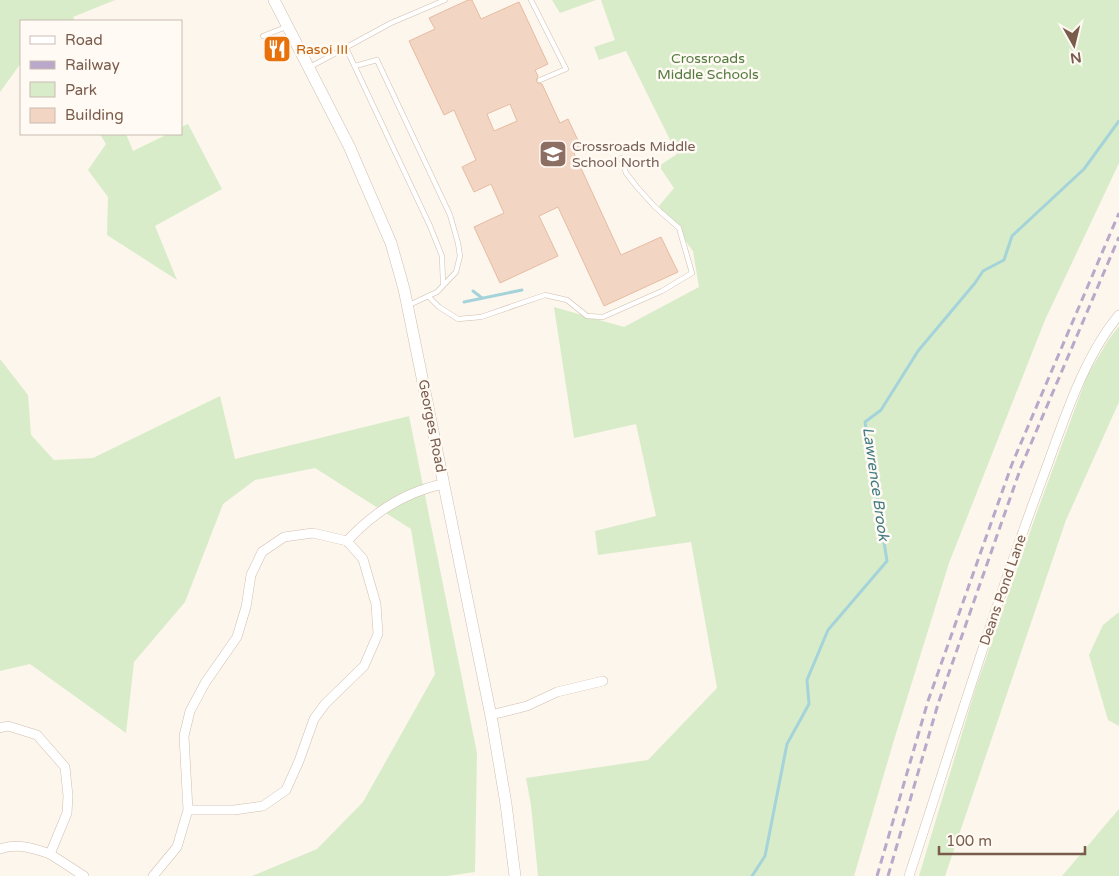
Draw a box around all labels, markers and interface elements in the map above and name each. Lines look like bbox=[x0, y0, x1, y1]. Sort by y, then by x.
legend bbox=[20, 20, 182, 135]
north arrow bbox=[1049, 20, 1099, 70]
text: Road bbox=[65, 31, 103, 49]
restaurant icon: Rasoi III bbox=[262, 34, 292, 64]
place label: Rasoi III bbox=[296, 41, 348, 58]
text: N bbox=[1069, 48, 1082, 67]
park label: Crossroads Middle Schools bbox=[657, 50, 759, 83]
text: Railway bbox=[65, 56, 120, 74]
text: Park bbox=[65, 81, 97, 99]
text: Building bbox=[65, 106, 124, 124]
place label: Crossroads Middle School North bbox=[572, 138, 695, 171]
school or university icon: Crossroads Middle School North bbox=[538, 139, 568, 169]
street label: Georges Road bbox=[415, 378, 449, 474]
water label: Lawrence Brook bbox=[859, 426, 893, 544]
street label: Deans Pond Lane bbox=[976, 532, 1030, 648]
scale bar bbox=[939, 824, 1085, 856]
text: 100 m bbox=[946, 832, 992, 850]

